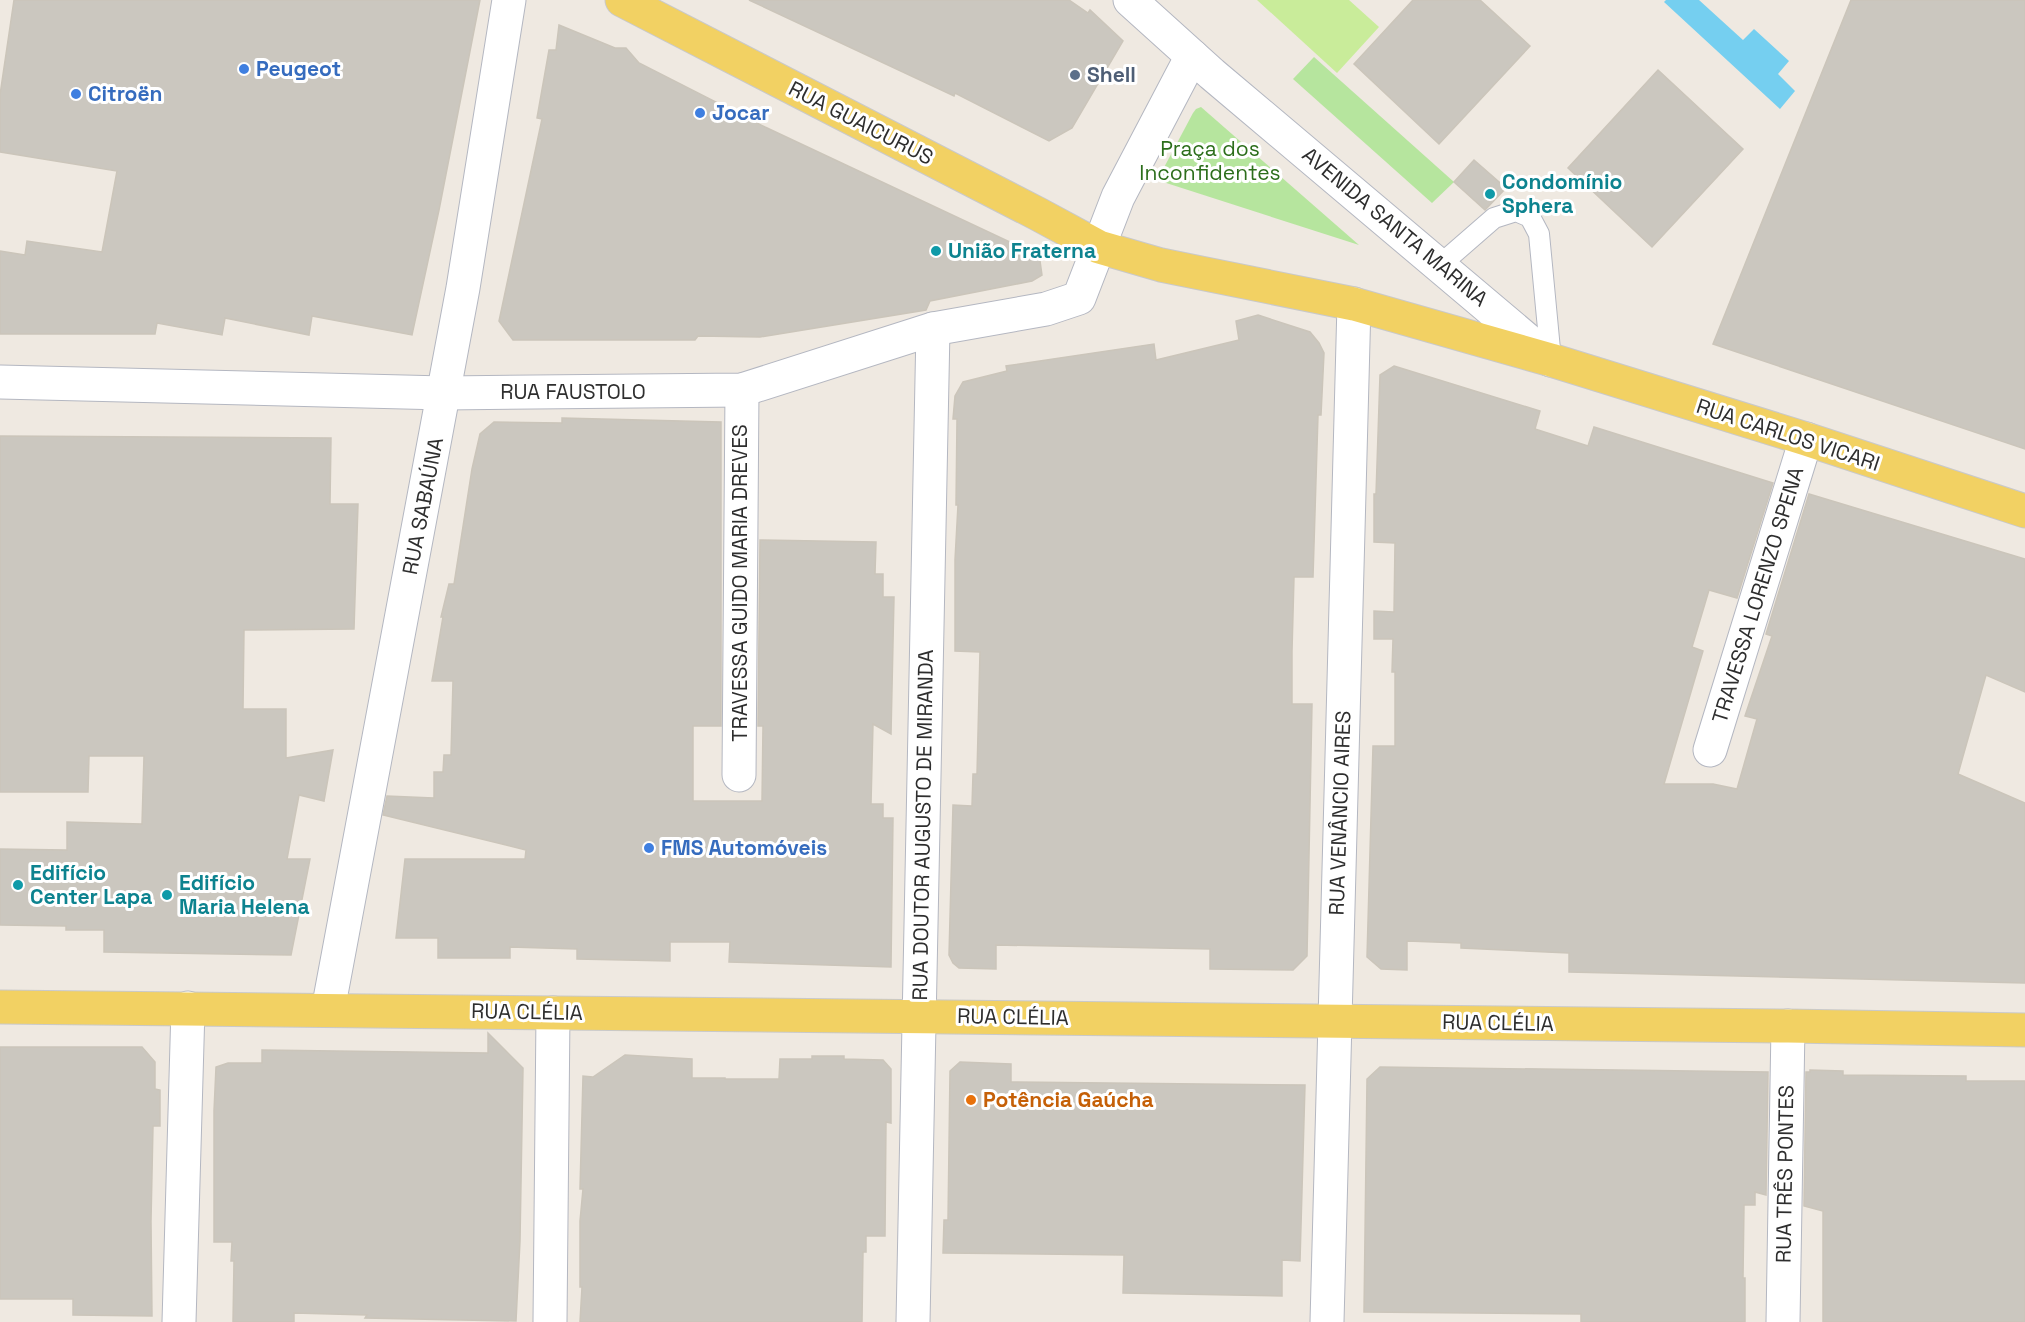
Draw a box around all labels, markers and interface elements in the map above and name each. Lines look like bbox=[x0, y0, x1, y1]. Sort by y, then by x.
place label: Peugeot bbox=[256, 55, 341, 82]
place label: Shell bbox=[1087, 61, 1136, 88]
marker: Peugeot bbox=[237, 62, 251, 76]
marker: Shell bbox=[1068, 68, 1082, 82]
street label: RUA GUAICURUS bbox=[784, 74, 938, 171]
place label: Citroën bbox=[88, 80, 163, 107]
marker: Citroën bbox=[69, 87, 83, 101]
place label: Jocar bbox=[712, 99, 770, 126]
marker: Jocar bbox=[693, 106, 707, 120]
park label: Praça dos Inconfidentes bbox=[1139, 135, 1281, 186]
street label: AVENIDA SANTA MARINA bbox=[1297, 141, 1494, 312]
place label: Condomínio Sphera bbox=[1502, 168, 1622, 219]
marker: Condomínio Sphera bbox=[1483, 187, 1497, 201]
place label: União Fraterna bbox=[948, 237, 1096, 264]
marker: União Fraterna bbox=[929, 244, 943, 258]
street label: RUA FAUSTOLO bbox=[500, 378, 646, 405]
street label: RUA CARLOS VICARI bbox=[1693, 392, 1883, 477]
street label: TRAVESSA GUIDO MARIA DREVES bbox=[726, 424, 753, 742]
street label: RUA SABAÚNA bbox=[396, 435, 449, 577]
street label: TRAVESSA LORENZO SPENA bbox=[1706, 464, 1809, 726]
street label: RUA DOUTOR AUGUSTO DE MIRANDA bbox=[906, 649, 939, 1001]
street label: RUA VENÂNCIO AIRES bbox=[1322, 710, 1357, 916]
place label: FMS Automóveis bbox=[661, 834, 827, 861]
marker: FMS Automóveis bbox=[642, 841, 656, 855]
place label: Edifício Center Lapa bbox=[30, 859, 152, 910]
place label: Edifício Maria Helena bbox=[179, 869, 310, 920]
marker: Edifício Center Lapa bbox=[11, 878, 25, 892]
marker: Edifício Maria Helena bbox=[160, 888, 174, 902]
street label: RUA CLÉLIA bbox=[471, 997, 583, 1026]
street label: RUA CLÉLIA bbox=[957, 1002, 1069, 1031]
street label: RUA CLÉLIA bbox=[1442, 1008, 1554, 1037]
street label: RUA TRÊS PONTES bbox=[1769, 1085, 1800, 1263]
place label: Potência Gaúcha bbox=[983, 1086, 1154, 1113]
marker: Potência Gaúcha bbox=[964, 1093, 978, 1107]

